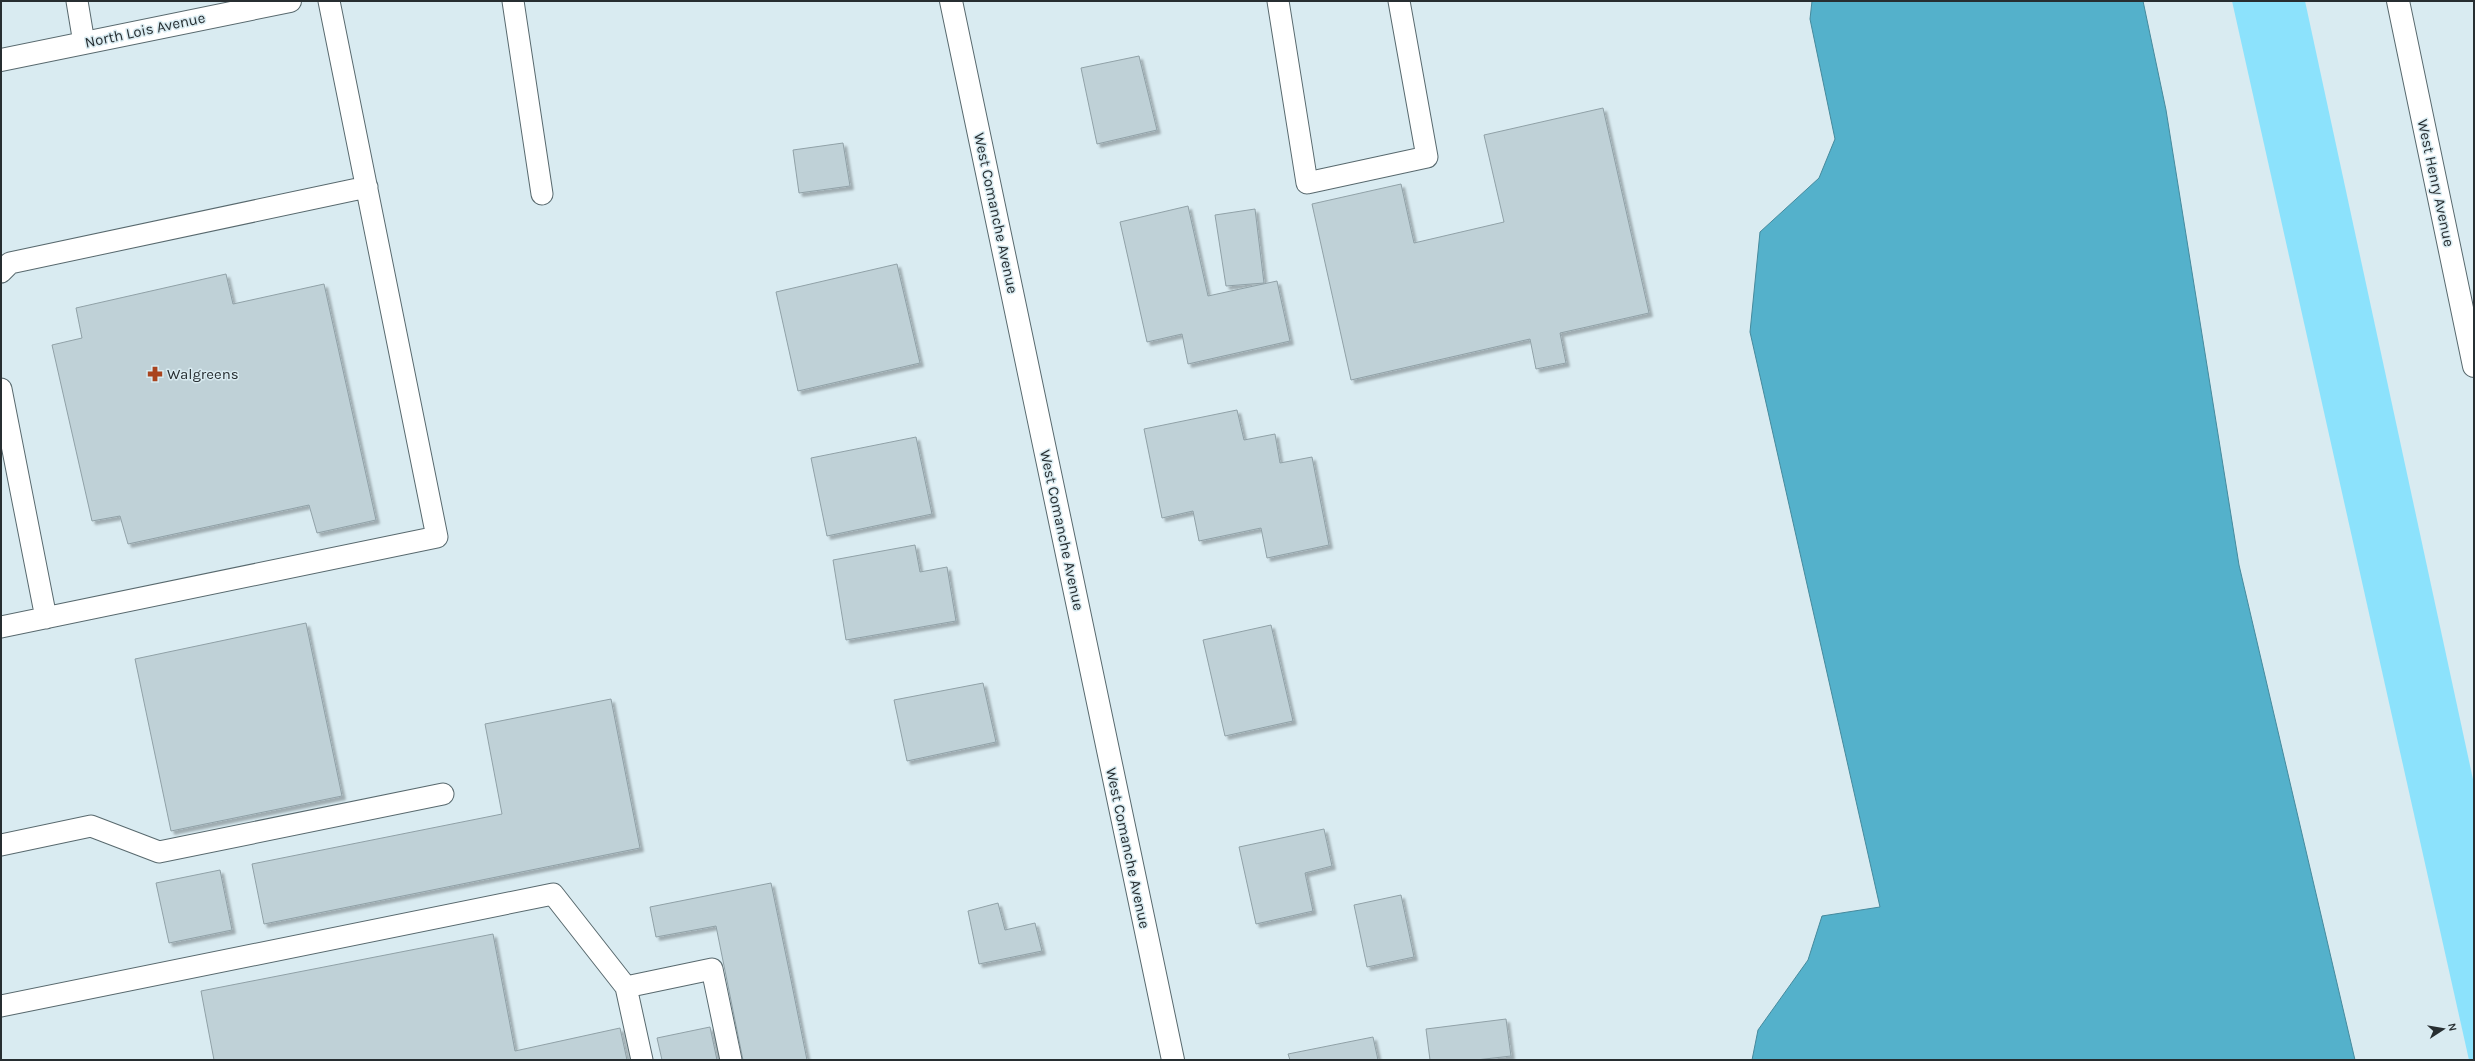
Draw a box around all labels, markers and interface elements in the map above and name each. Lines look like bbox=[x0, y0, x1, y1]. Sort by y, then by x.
street label: North Lois Avenue bbox=[83, 8, 207, 52]
street label: West Henry Avenue bbox=[2414, 118, 2458, 248]
street label: West Comanche Avenue bbox=[970, 131, 1022, 295]
pharmacy icon: Walgreens bbox=[146, 365, 164, 383]
place label: Walgreens bbox=[167, 365, 239, 383]
street label: West Comanche Avenue bbox=[1036, 448, 1088, 612]
street label: West Comanche Avenue bbox=[1102, 766, 1154, 930]
north arrow bbox=[2423, 1009, 2463, 1049]
text: N bbox=[2445, 1022, 2459, 1032]

